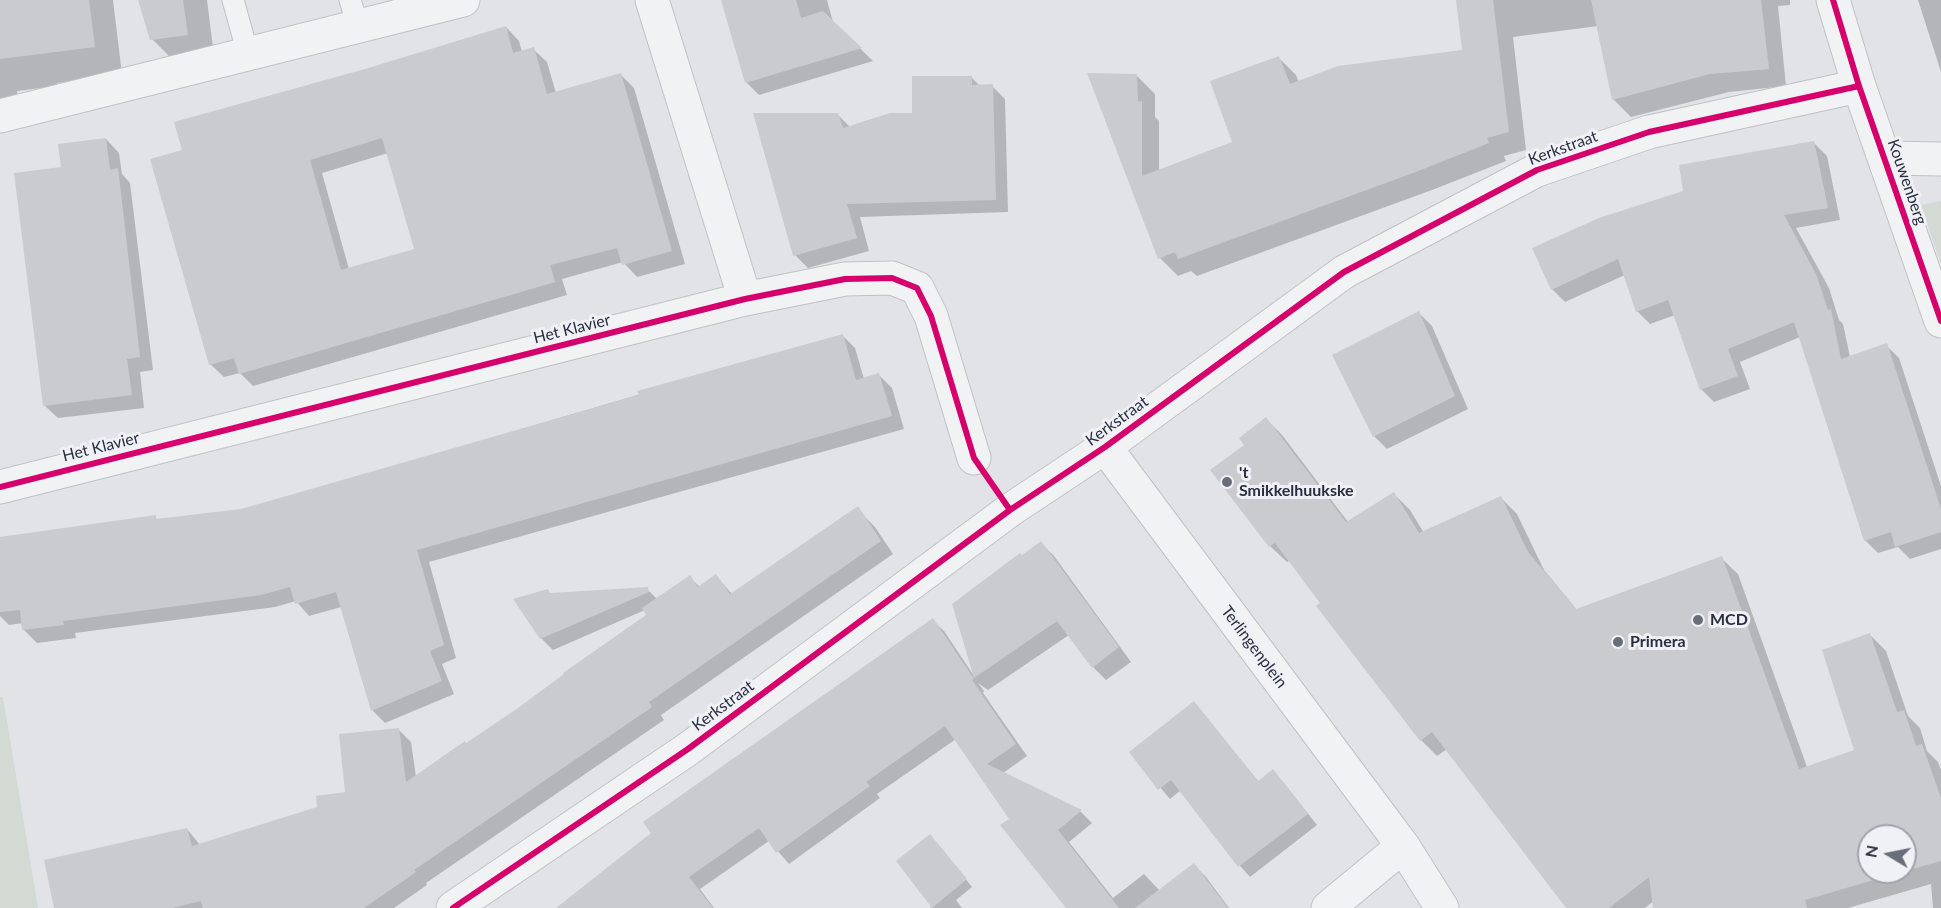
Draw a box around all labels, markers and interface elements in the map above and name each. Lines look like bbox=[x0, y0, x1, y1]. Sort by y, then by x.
street label: Kerkstraat bbox=[1526, 127, 1600, 169]
street label: Kouwenberg bbox=[1883, 137, 1931, 227]
street label: Het Klavier bbox=[531, 310, 613, 348]
street label: Kerkstraat bbox=[1082, 392, 1152, 450]
street label: Het Klavier bbox=[60, 428, 142, 466]
place label: 't Smikkelhuukske bbox=[1239, 463, 1354, 501]
marker: 't Smikkelhuukske bbox=[1220, 475, 1234, 489]
street label: Terlingenplein bbox=[1217, 602, 1291, 692]
place label: MCD bbox=[1710, 610, 1748, 630]
marker: MCD bbox=[1691, 613, 1705, 627]
place label: Primera bbox=[1630, 632, 1686, 652]
marker: Primera bbox=[1611, 635, 1625, 649]
street label: Kerkstraat bbox=[688, 677, 758, 735]
north arrow bbox=[1857, 824, 1917, 884]
text: N bbox=[1860, 843, 1881, 859]

